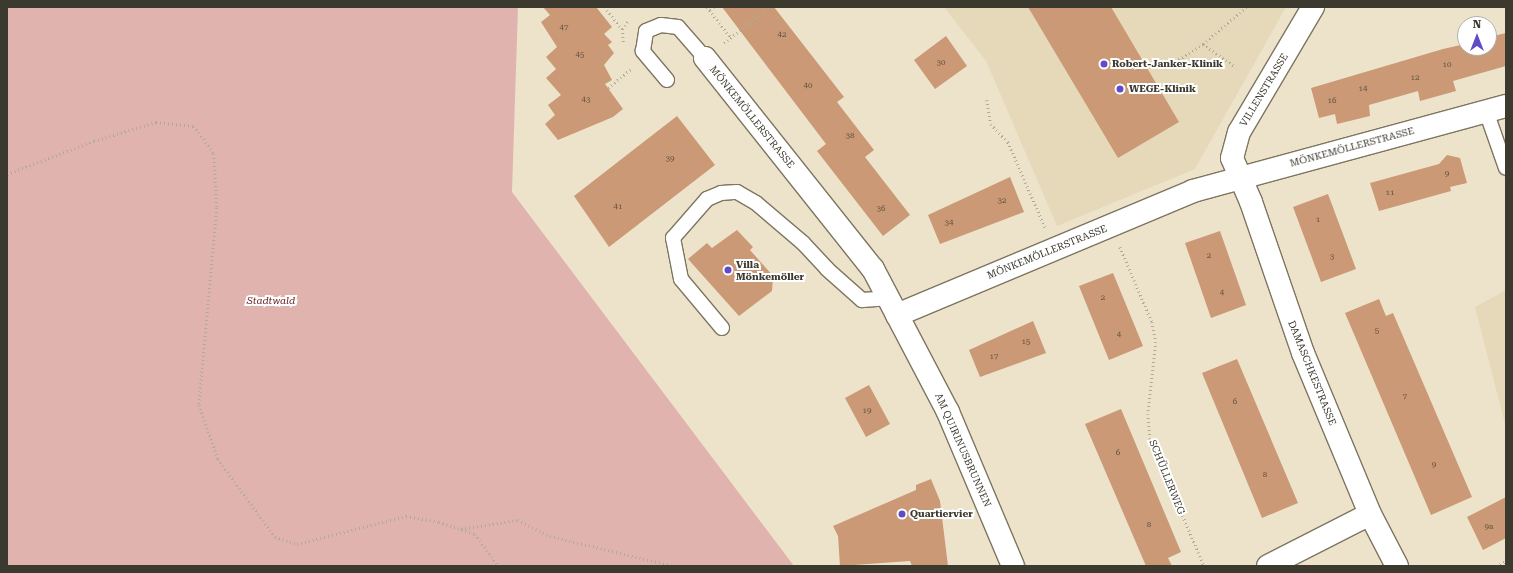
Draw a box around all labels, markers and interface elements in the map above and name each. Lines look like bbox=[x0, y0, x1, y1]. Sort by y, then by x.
north arrow bbox=[1457, 16, 1497, 56]
text: N bbox=[1473, 18, 1481, 31]
house number: 47 bbox=[560, 23, 568, 33]
house number: 42 bbox=[778, 30, 786, 40]
house number: 45 bbox=[576, 50, 584, 60]
street label: VILLENSTRASSE bbox=[1237, 51, 1291, 129]
house number: 30 bbox=[937, 58, 945, 68]
place label: Robert-Janker-Klinik bbox=[1112, 58, 1223, 70]
marker: Robert-Janker-Klinik bbox=[1099, 59, 1109, 69]
house number: 10 bbox=[1443, 60, 1451, 70]
street label: MÖNKEMÖLLERSTRASSE bbox=[707, 63, 797, 171]
house number: 12 bbox=[1411, 73, 1419, 83]
house number: 40 bbox=[804, 81, 812, 91]
marker: WEGE-Klinik bbox=[1114, 83, 1126, 95]
place label: WEGE-Klinik bbox=[1129, 83, 1196, 95]
house number: 14 bbox=[1359, 84, 1367, 94]
house number: 43 bbox=[582, 95, 590, 105]
house number: 16 bbox=[1328, 96, 1336, 106]
street label: MÖNKEMÖLLERSTRASSE bbox=[1289, 125, 1415, 169]
house number: 38 bbox=[846, 131, 854, 141]
house number: 39 bbox=[666, 154, 674, 164]
house number: 9 bbox=[1445, 169, 1449, 179]
house number: 11 bbox=[1386, 188, 1394, 198]
house number: 32 bbox=[998, 196, 1006, 206]
house number: 41 bbox=[614, 202, 622, 212]
house number: 36 bbox=[877, 204, 885, 214]
house number: 1 bbox=[1316, 215, 1320, 225]
house number: 34 bbox=[945, 218, 953, 228]
street label: MÖNKEMÖLLERSTRASSE bbox=[985, 222, 1109, 282]
house number: 2 bbox=[1207, 251, 1211, 261]
house number: 3 bbox=[1330, 252, 1334, 262]
place label: Villa Mönkemöller bbox=[736, 258, 804, 282]
marker: Villa Mönkemöller bbox=[723, 265, 733, 275]
house number: 4 bbox=[1220, 288, 1224, 298]
house number: 2 bbox=[1101, 293, 1105, 303]
park label: Stadtwald bbox=[247, 295, 295, 307]
street label: DAMASCHKESTRASSE bbox=[1285, 319, 1339, 427]
house number: 5 bbox=[1375, 326, 1379, 336]
house number: 4 bbox=[1117, 330, 1121, 340]
house number: 15 bbox=[1022, 337, 1030, 347]
house number: 17 bbox=[990, 352, 998, 362]
street label: AM QUIRINUSBRUNNEN bbox=[932, 391, 994, 509]
house number: 7 bbox=[1403, 392, 1407, 402]
house number: 6 bbox=[1233, 397, 1237, 407]
house number: 19 bbox=[863, 406, 871, 416]
street label: SCHÜLLERWEG bbox=[1147, 438, 1187, 516]
house number: 6 bbox=[1116, 448, 1120, 458]
house number: 9 bbox=[1432, 460, 1436, 470]
house number: 8 bbox=[1263, 470, 1267, 480]
place label: Quartiervier bbox=[910, 508, 973, 520]
marker: Quartiervier bbox=[897, 509, 907, 519]
house number: 8 bbox=[1147, 520, 1151, 530]
house number: 9a bbox=[1485, 522, 1493, 532]

